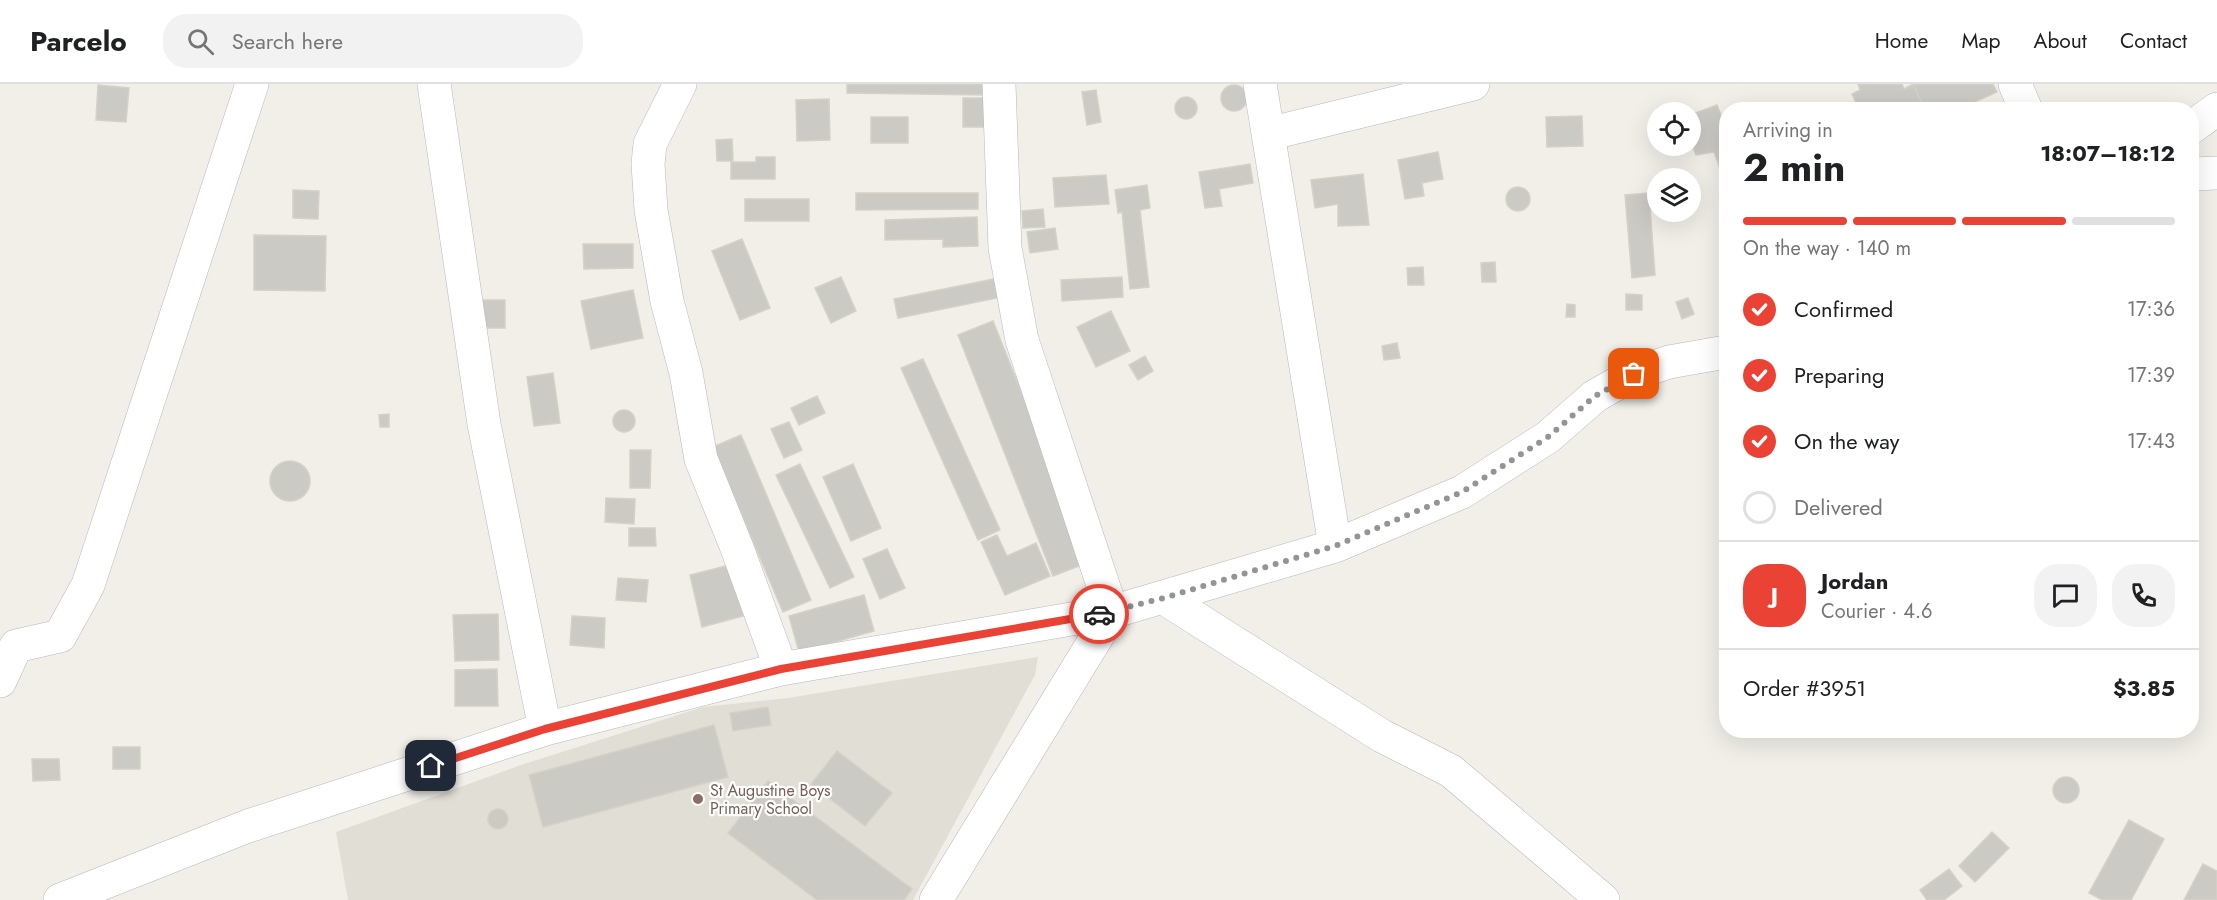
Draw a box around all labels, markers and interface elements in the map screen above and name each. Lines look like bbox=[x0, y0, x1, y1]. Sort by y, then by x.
search box bbox=[163, 14, 583, 68]
text: Parcelo bbox=[30, 21, 127, 62]
icon: search bbox=[184, 25, 217, 58]
text: Search here bbox=[232, 25, 343, 57]
text: Home bbox=[1875, 26, 1928, 56]
text: Map bbox=[1961, 26, 2001, 56]
text: About bbox=[2034, 26, 2087, 56]
text: Contact bbox=[2120, 26, 2187, 56]
map controls bbox=[1647, 102, 1701, 222]
button: locate bbox=[1647, 102, 1701, 156]
text: Arriving in bbox=[1743, 116, 1833, 145]
text: 18:07–18:12 bbox=[2040, 137, 2175, 169]
text: 2 min bbox=[1743, 139, 1845, 196]
button: layers bbox=[1647, 168, 1701, 222]
text: On the way · 140 m bbox=[1743, 234, 1911, 263]
icon: check bbox=[1743, 293, 1776, 326]
text: Confirmed bbox=[1794, 293, 1893, 325]
text: 17:36 bbox=[2127, 295, 2175, 324]
pin bbox=[1608, 348, 1659, 399]
icon: bag bbox=[1617, 357, 1650, 390]
icon: check bbox=[1743, 359, 1776, 392]
text: Preparing bbox=[1794, 359, 1885, 391]
text: 17:39 bbox=[2127, 361, 2175, 390]
icon: check bbox=[1743, 425, 1776, 458]
text: On the way bbox=[1794, 425, 1899, 457]
text: 17:43 bbox=[2127, 427, 2175, 456]
text: Delivered bbox=[1794, 491, 1883, 523]
button: chat bbox=[2034, 564, 2097, 627]
button: phone bbox=[2112, 564, 2175, 627]
text: Jordan bbox=[1821, 565, 1888, 597]
text: J bbox=[1771, 579, 1778, 611]
courier bbox=[1069, 584, 1129, 644]
text: Courier · 4.6 bbox=[1821, 597, 1933, 626]
icon: car bbox=[1083, 598, 1116, 631]
text: Order #3951 bbox=[1743, 672, 1866, 704]
text: $3.85 bbox=[2113, 672, 2175, 704]
pin bbox=[405, 740, 456, 791]
icon: home bbox=[414, 749, 447, 782]
place label: St Augustine Boys Primary School bbox=[710, 779, 830, 820]
marker: St Augustine Boys Primary School bbox=[691, 792, 705, 806]

